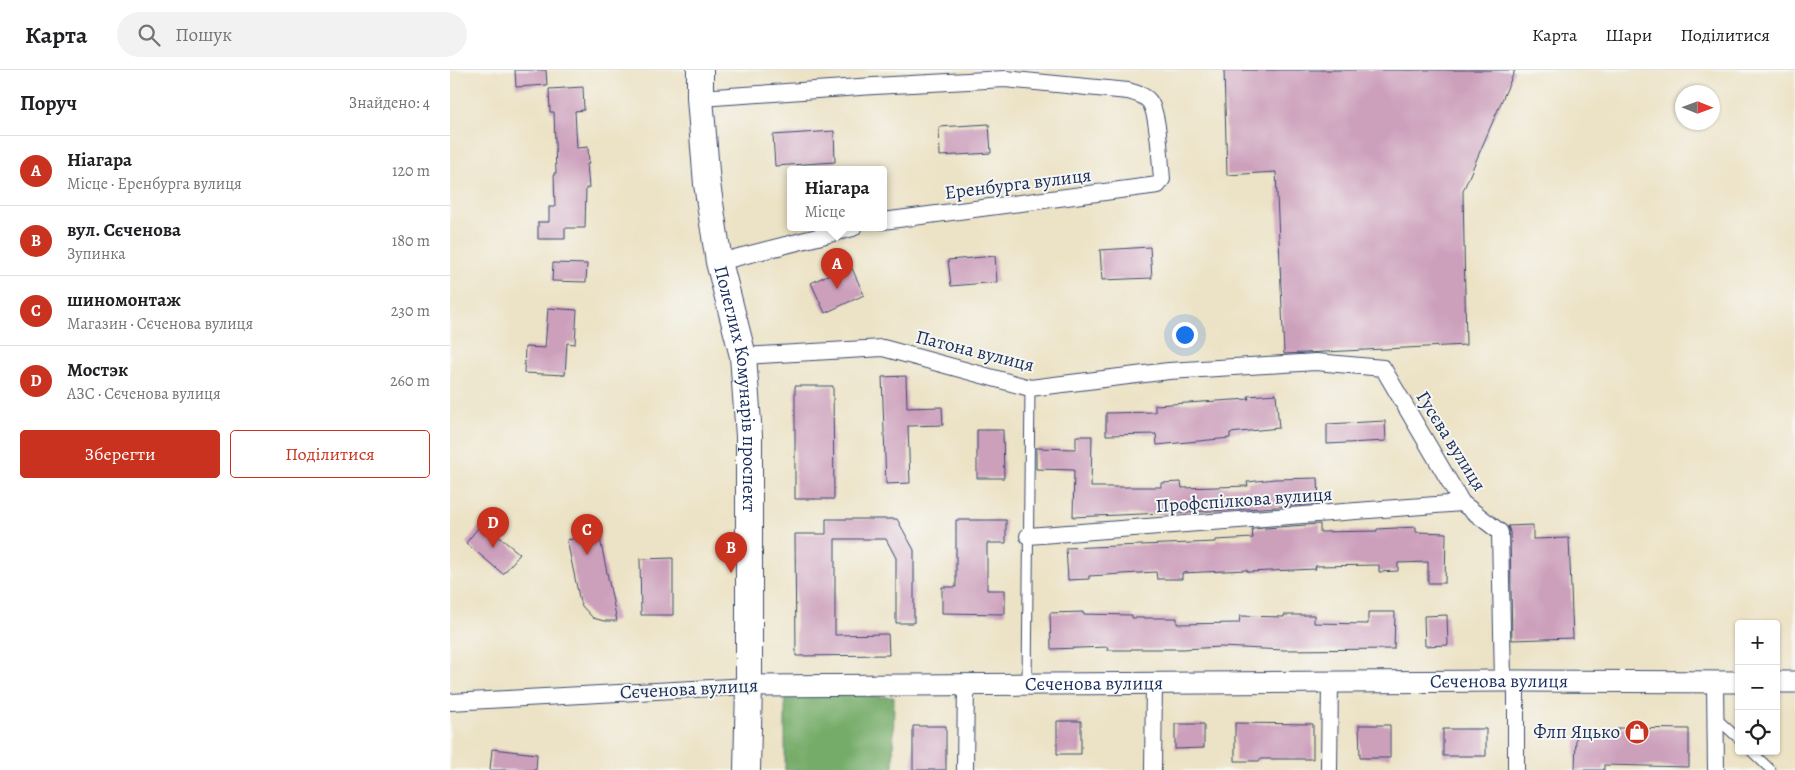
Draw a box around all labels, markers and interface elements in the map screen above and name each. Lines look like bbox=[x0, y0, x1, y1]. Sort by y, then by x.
search box bbox=[117, 12, 467, 57]
text: Карта bbox=[25, 19, 87, 51]
icon: search bbox=[135, 21, 163, 49]
text: Пошук bbox=[175, 22, 232, 48]
text: Карта bbox=[1532, 23, 1577, 47]
text: Шари bbox=[1605, 23, 1652, 47]
text: Поділитися bbox=[1680, 23, 1770, 47]
north arrow bbox=[1675, 85, 1720, 130]
text: Поруч bbox=[20, 89, 77, 117]
text: Знайдено: 4 bbox=[349, 92, 430, 114]
text: Ніагара bbox=[67, 147, 132, 173]
text: A bbox=[31, 160, 41, 182]
text: 120 m bbox=[392, 160, 430, 182]
street label: Еренбурга вулиця bbox=[943, 162, 1093, 206]
popup bbox=[787, 166, 887, 231]
text: Місце · Еренбурга вулиця bbox=[67, 173, 242, 195]
text: Ніагара bbox=[804, 175, 870, 201]
text: Місце bbox=[804, 201, 845, 223]
text: вул. Сєченова bbox=[67, 217, 181, 243]
text: B bbox=[31, 230, 41, 252]
text: 180 m bbox=[392, 230, 430, 252]
text: Зупинка bbox=[67, 243, 126, 265]
pin: A bbox=[821, 248, 853, 289]
street label: Полеглих Комунарів проспект bbox=[707, 263, 762, 513]
text: шиномонтаж bbox=[67, 287, 181, 313]
text: C bbox=[31, 300, 41, 322]
text: 230 m bbox=[391, 300, 430, 322]
text: Магазин · Сєченова вулиця bbox=[67, 313, 253, 335]
your location bbox=[1172, 322, 1198, 348]
street label: Патона вулиця bbox=[913, 324, 1037, 378]
text: Мостэк bbox=[67, 357, 128, 383]
text: D bbox=[30, 370, 42, 392]
text: 260 m bbox=[390, 370, 430, 392]
text: АЗС · Сєченова вулиця bbox=[67, 383, 221, 405]
street label: Гусєва вулиця bbox=[1410, 386, 1492, 496]
button: Зберегти bbox=[20, 430, 220, 478]
button: Поділитися bbox=[230, 430, 430, 478]
street label: Профспілкова вулиця bbox=[1155, 481, 1333, 519]
pin: D bbox=[477, 507, 509, 548]
pin: C bbox=[571, 514, 603, 555]
pin: B bbox=[715, 532, 747, 573]
map controls bbox=[1735, 620, 1780, 755]
button: + bbox=[1735, 620, 1780, 665]
button: − bbox=[1735, 665, 1780, 710]
street label: Сєченова вулиця bbox=[1430, 668, 1568, 694]
street label: Сєченова вулиця bbox=[1025, 670, 1163, 697]
street label: Сєченова вулиця bbox=[619, 672, 759, 706]
button: locate bbox=[1735, 710, 1780, 755]
place label: Флп Яцько bbox=[1533, 719, 1620, 745]
shop icon: Флп Яцько bbox=[1624, 719, 1650, 745]

